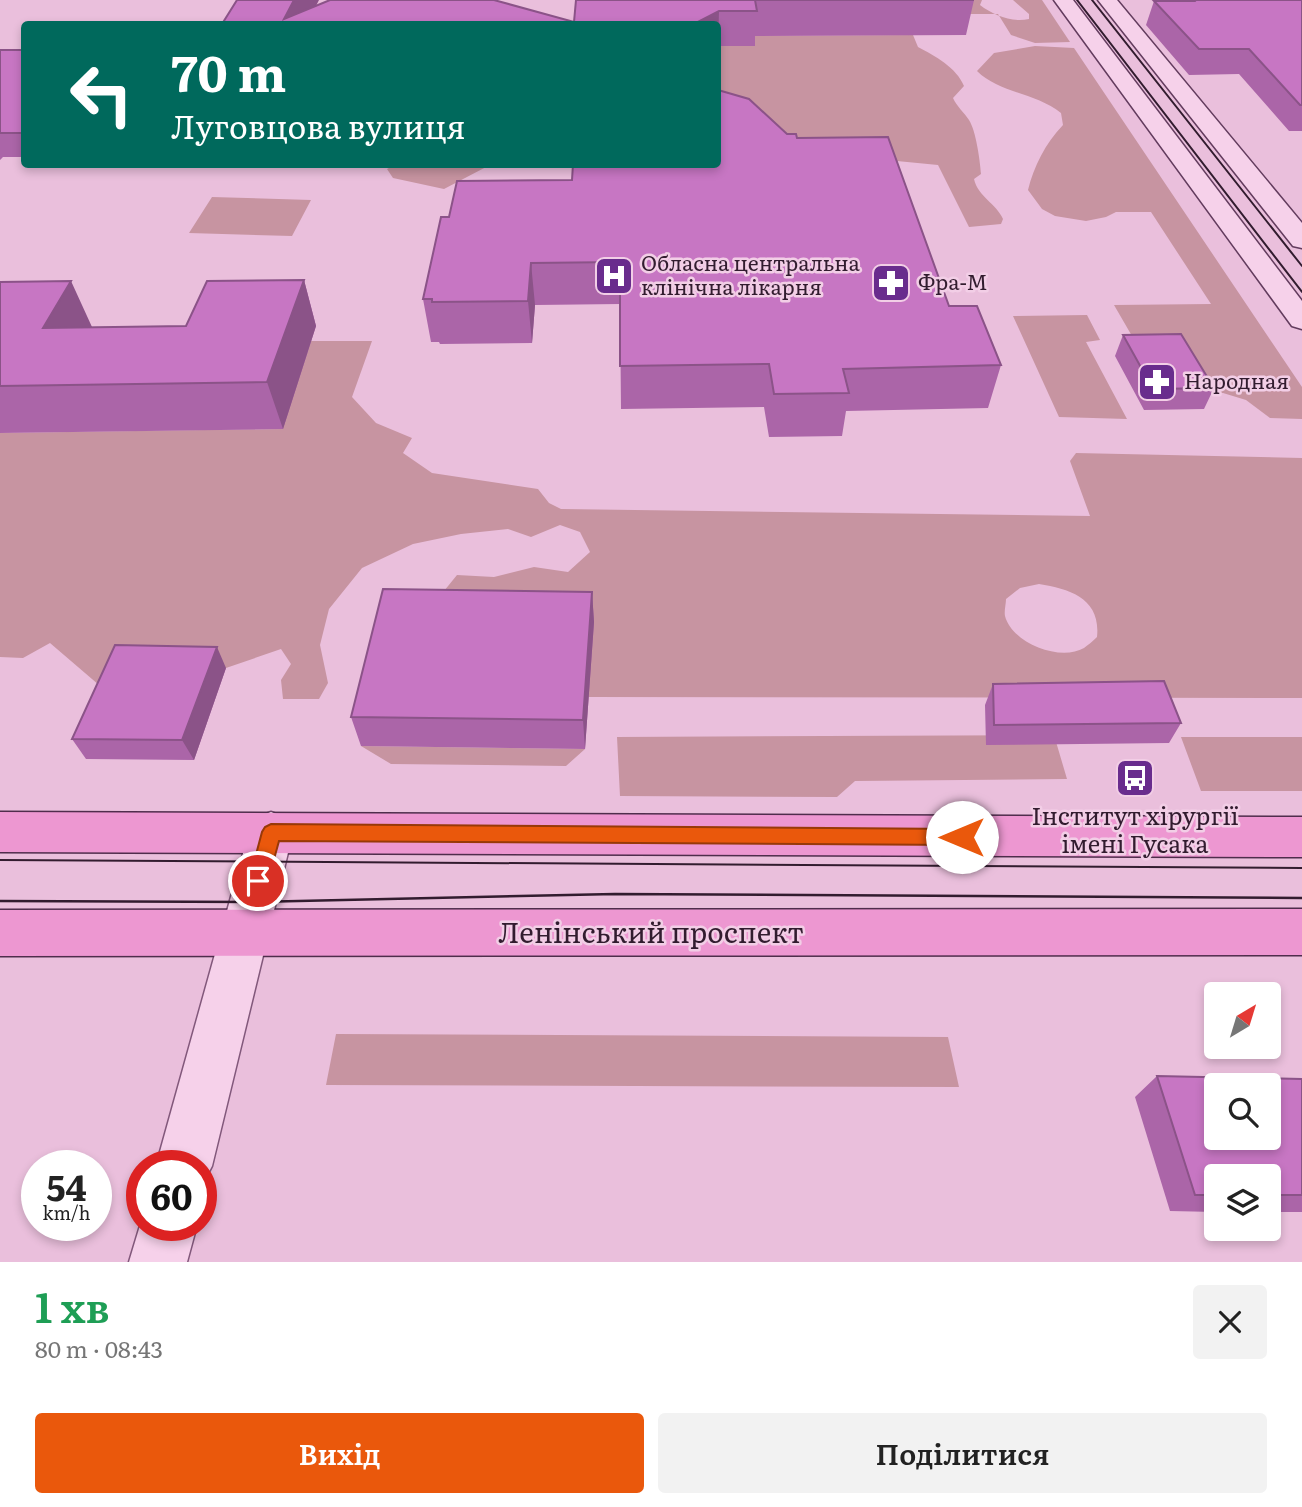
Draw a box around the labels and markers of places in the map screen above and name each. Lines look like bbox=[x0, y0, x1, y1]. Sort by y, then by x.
place label: Обласна центральна клінічна лікарня bbox=[641, 246, 861, 301]
hospital icon: Обласна центральна клінічна лікарня bbox=[593, 255, 635, 297]
pharmacy icon: Фра-М bbox=[870, 262, 912, 304]
place label: Фра-М bbox=[918, 265, 988, 296]
pharmacy icon: Народная bbox=[1136, 361, 1178, 403]
place label: Народная bbox=[1184, 364, 1289, 395]
bus stop icon: Інститут хірургії імені Гусака bbox=[1114, 757, 1156, 799]
place label: Інститут хірургії імені Гусака bbox=[1032, 797, 1238, 860]
pin bbox=[228, 851, 288, 911]

